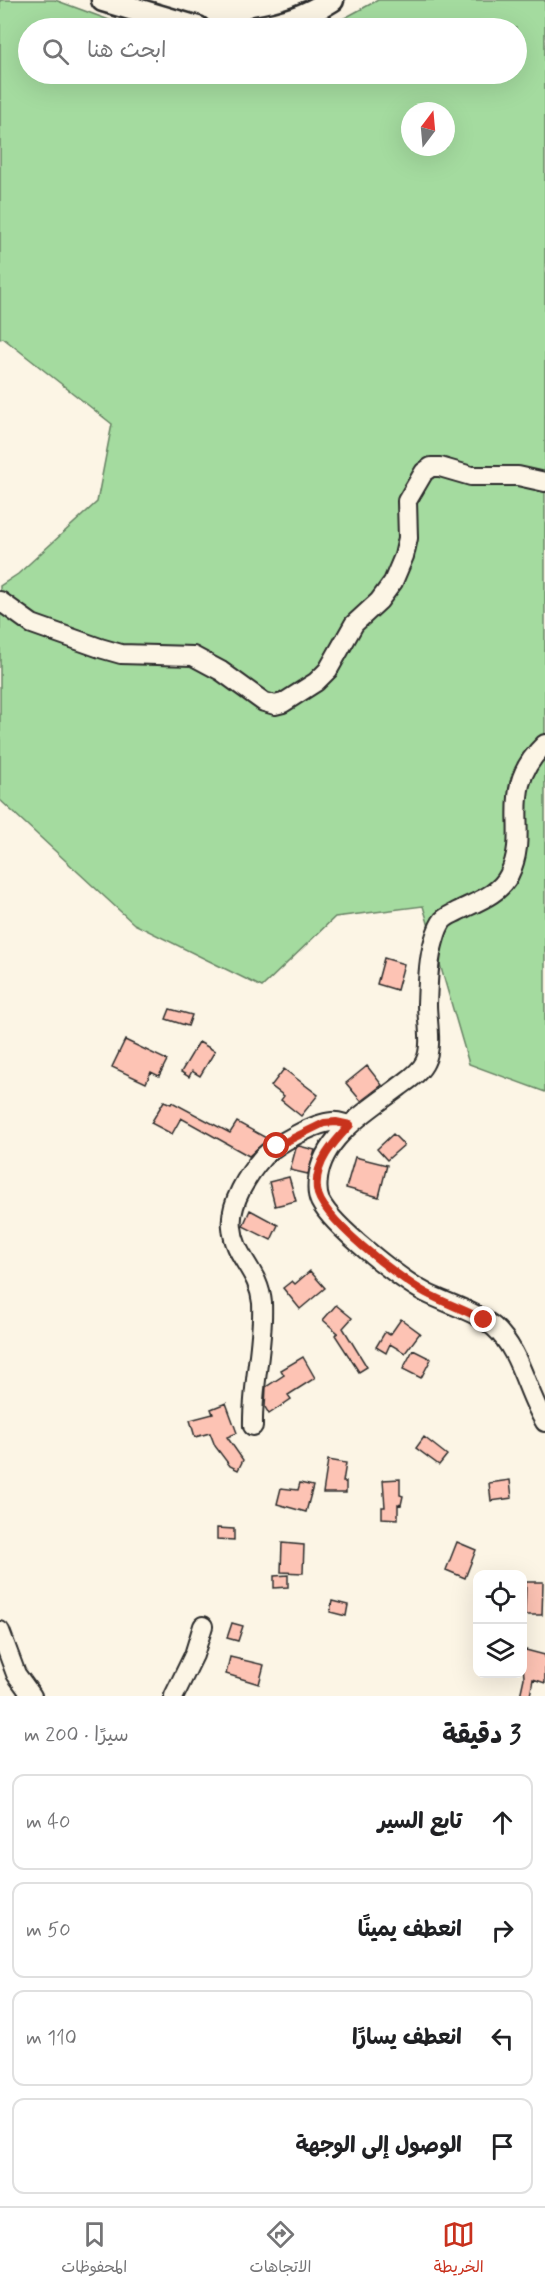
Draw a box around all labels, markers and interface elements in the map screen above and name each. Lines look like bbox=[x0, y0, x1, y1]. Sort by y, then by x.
search box bbox=[18, 18, 527, 84]
icon: search bbox=[39, 35, 72, 68]
text: ابحث هنا bbox=[87, 37, 167, 65]
north arrow bbox=[401, 102, 455, 156]
route start bbox=[263, 1132, 289, 1158]
route end bbox=[470, 1306, 496, 1332]
map controls bbox=[473, 1570, 527, 1678]
button: locate bbox=[473, 1570, 527, 1624]
button: layers bbox=[473, 1624, 527, 1678]
text: 3 دقيقة bbox=[442, 1719, 521, 1753]
text: سيرًا · 200 m bbox=[24, 1722, 129, 1749]
icon: ahead bbox=[486, 1806, 519, 1839]
text: تابع السير bbox=[378, 1808, 462, 1836]
text: 40 m bbox=[26, 1809, 70, 1836]
icon: right bbox=[486, 1914, 519, 1947]
text: انعطف يمينًا bbox=[358, 1916, 462, 1944]
text: 50 m bbox=[26, 1917, 71, 1944]
icon: left bbox=[486, 2022, 519, 2055]
text: انعطف يسارًا bbox=[352, 2024, 462, 2052]
text: 110 m bbox=[26, 2025, 77, 2052]
icon: arrive bbox=[486, 2130, 519, 2163]
text: الوصول إلى الوجهة bbox=[295, 2132, 462, 2160]
tab: المحفوظات bbox=[61, 2218, 127, 2281]
tab: الاتجاهات bbox=[250, 2218, 311, 2281]
tab: الخريطة bbox=[434, 2218, 484, 2281]

